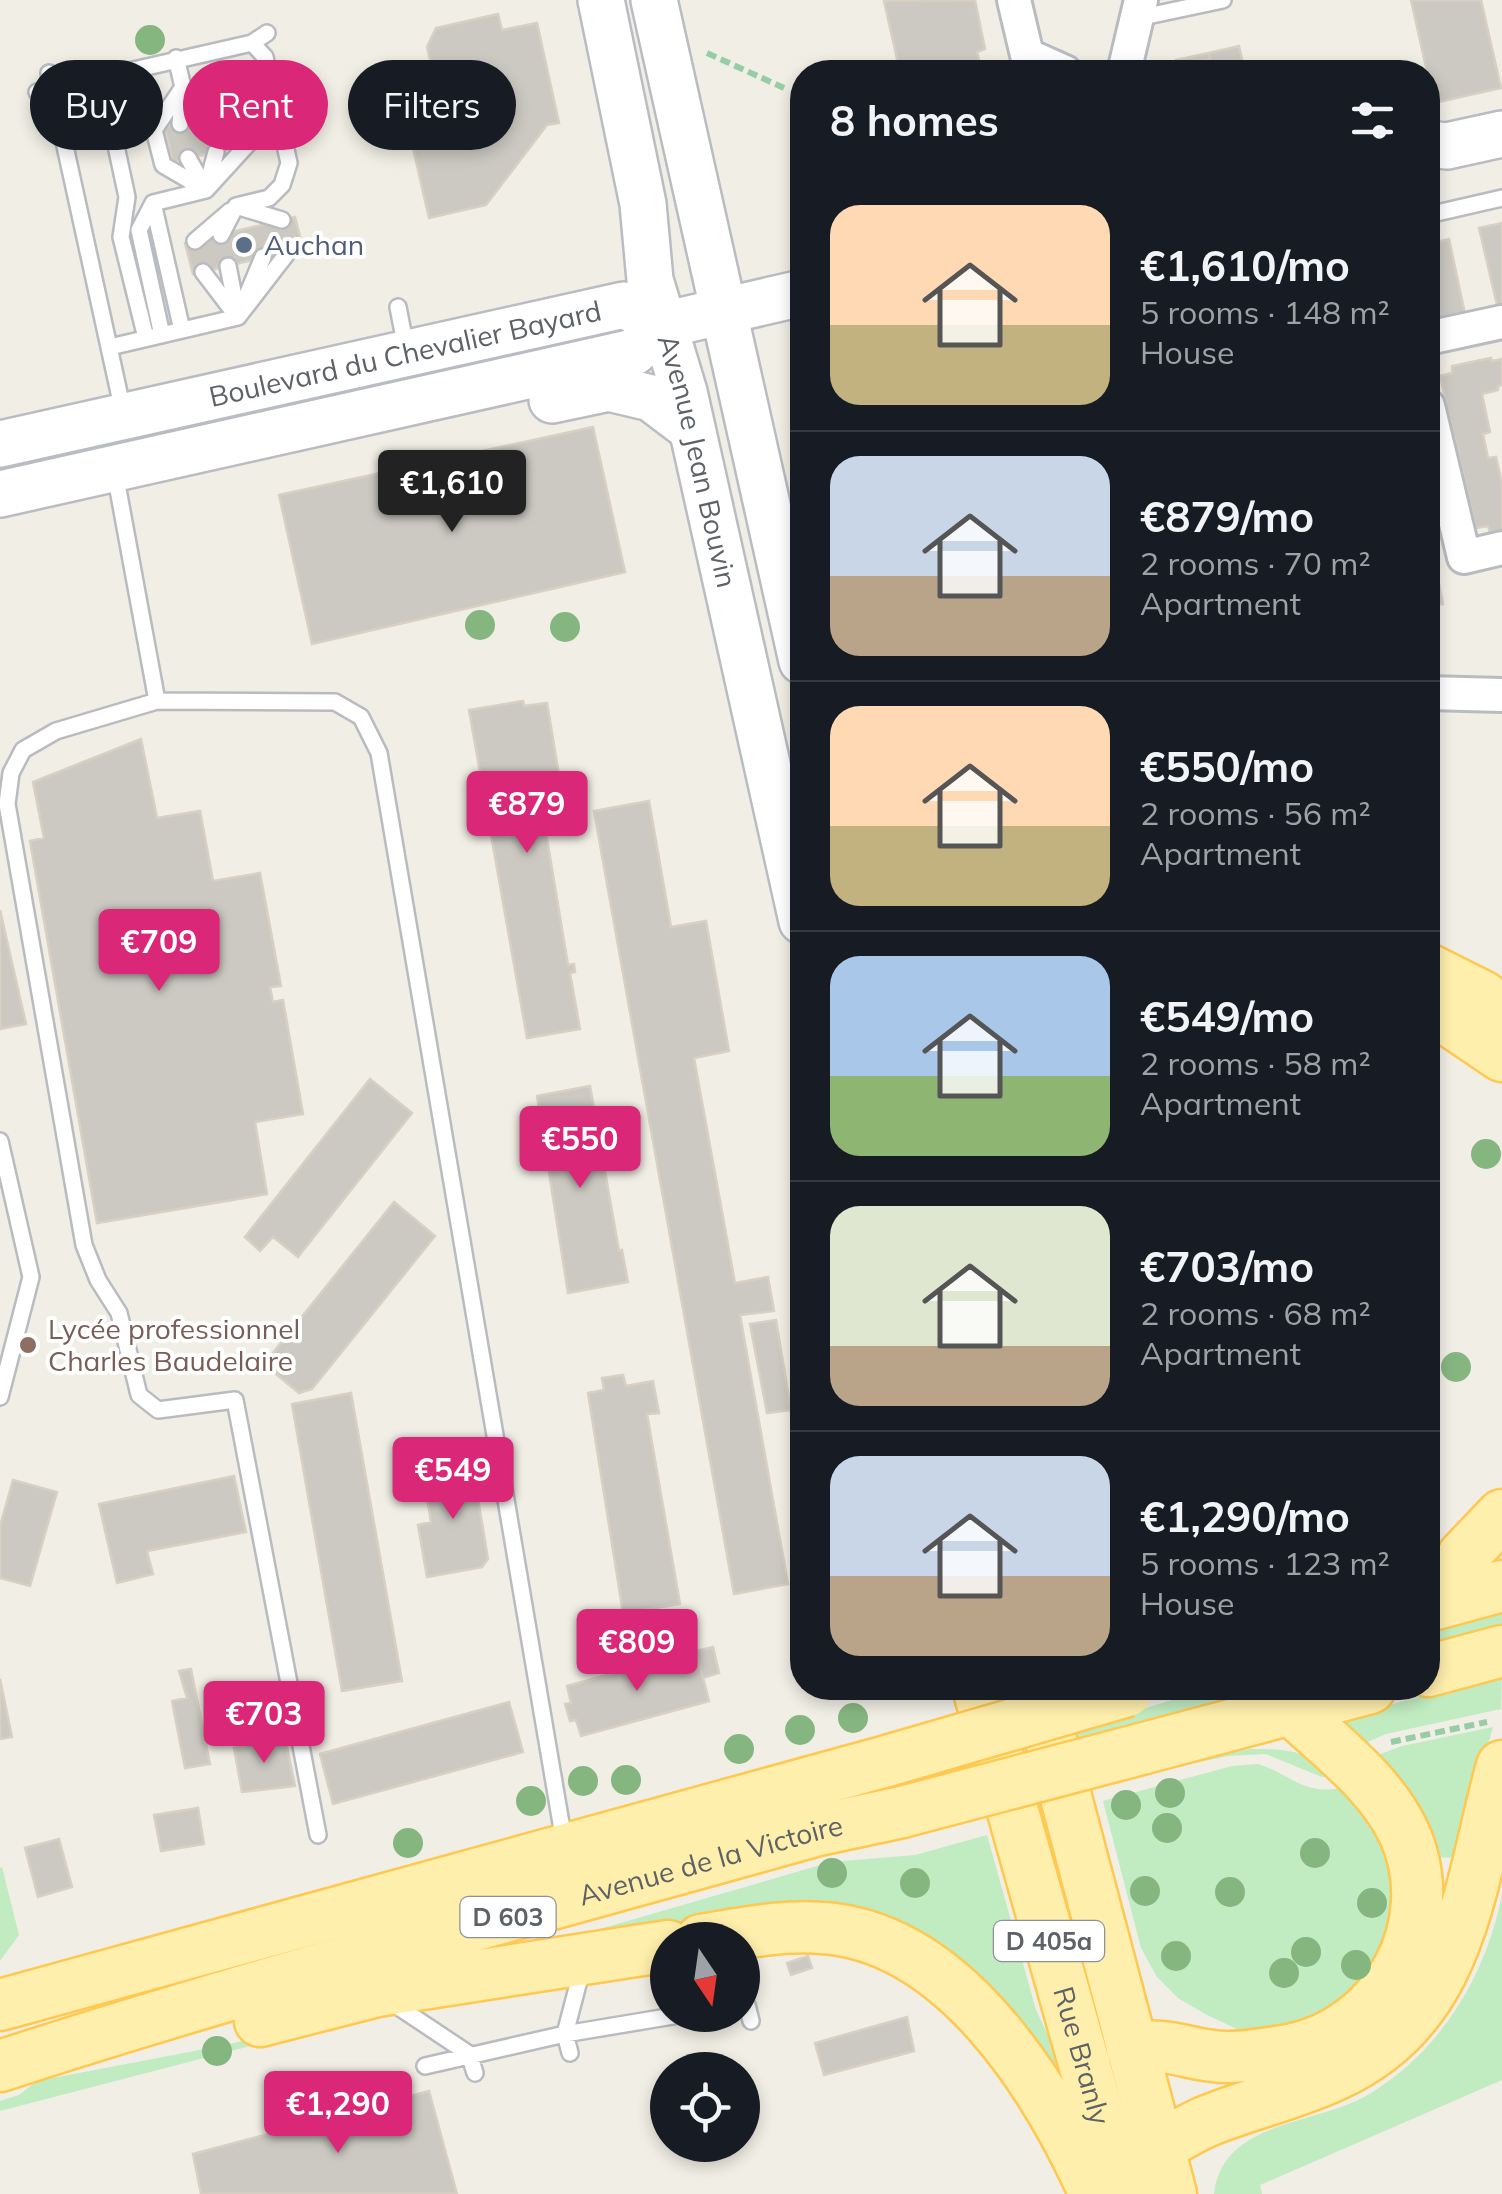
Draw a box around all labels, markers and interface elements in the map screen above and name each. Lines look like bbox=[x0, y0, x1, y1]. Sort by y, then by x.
chip: Buy bbox=[30, 60, 163, 150]
chip: Rent bbox=[183, 60, 328, 150]
chip: Filters bbox=[348, 60, 516, 150]
icon: filters bbox=[1345, 93, 1400, 148]
text: 8 homes bbox=[830, 94, 999, 147]
place label: Auchan bbox=[264, 227, 364, 262]
marker: Auchan bbox=[233, 234, 255, 256]
text: €1,610/mo bbox=[1140, 239, 1350, 292]
icon: home bbox=[910, 245, 1030, 365]
text: 5 rooms · 148 m² bbox=[1140, 292, 1390, 332]
street label: Boulevard du Chevalier Bayard bbox=[206, 293, 604, 414]
street label: Avenue Jean Bouvin bbox=[651, 330, 745, 591]
text: House bbox=[1140, 332, 1235, 372]
pin: €1,610 bbox=[371, 450, 533, 535]
text: €1,610 bbox=[400, 462, 504, 502]
text: €879/mo bbox=[1140, 490, 1314, 543]
icon: home bbox=[910, 496, 1030, 616]
text: 2 rooms · 70 m² bbox=[1140, 543, 1371, 583]
text: Apartment bbox=[1140, 583, 1301, 623]
text: €550/mo bbox=[1140, 740, 1314, 793]
icon: home bbox=[910, 746, 1030, 866]
pin: €879 bbox=[468, 771, 586, 856]
text: €879 bbox=[489, 783, 565, 823]
text: 2 rooms · 56 m² bbox=[1140, 793, 1371, 833]
text: Apartment bbox=[1140, 833, 1301, 873]
pin: €709 bbox=[100, 909, 218, 994]
text: €709 bbox=[121, 921, 197, 961]
text: €549/mo bbox=[1140, 990, 1314, 1043]
icon: home bbox=[910, 996, 1030, 1116]
text: 2 rooms · 58 m² bbox=[1140, 1043, 1371, 1083]
text: Apartment bbox=[1140, 1083, 1301, 1123]
pin: €550 bbox=[521, 1106, 639, 1191]
text: €550 bbox=[542, 1118, 618, 1158]
text: €703/mo bbox=[1140, 1240, 1314, 1293]
icon: home bbox=[910, 1246, 1030, 1366]
text: 2 rooms · 68 m² bbox=[1140, 1293, 1371, 1333]
place label: Lycée professionnel Charles Baudelaire bbox=[48, 1311, 300, 1378]
text: Apartment bbox=[1140, 1333, 1301, 1373]
marker: Lycée professionnel Charles Baudelaire bbox=[17, 1334, 39, 1356]
pin: €549 bbox=[394, 1437, 512, 1522]
text: €549 bbox=[415, 1449, 491, 1489]
text: €1,290/mo bbox=[1140, 1490, 1350, 1543]
icon: home bbox=[910, 1496, 1030, 1616]
text: 5 rooms · 123 m² bbox=[1140, 1543, 1390, 1583]
text: House bbox=[1140, 1583, 1235, 1623]
pin: €809 bbox=[578, 1609, 696, 1694]
text: €809 bbox=[599, 1621, 675, 1661]
pin: €703 bbox=[205, 1681, 323, 1766]
text: €703 bbox=[226, 1693, 302, 1733]
street label: Avenue de la Victoire bbox=[574, 1807, 846, 1913]
road number: D 603 bbox=[460, 1897, 556, 1937]
road number: D 405a bbox=[994, 1921, 1104, 1961]
north arrow bbox=[650, 1922, 760, 2032]
map controls bbox=[650, 1922, 760, 2162]
street label: Rue Branly bbox=[1046, 1982, 1119, 2129]
button: locate bbox=[650, 2052, 760, 2162]
pin: €1,290 bbox=[257, 2071, 419, 2156]
text: €1,290 bbox=[286, 2083, 390, 2123]

